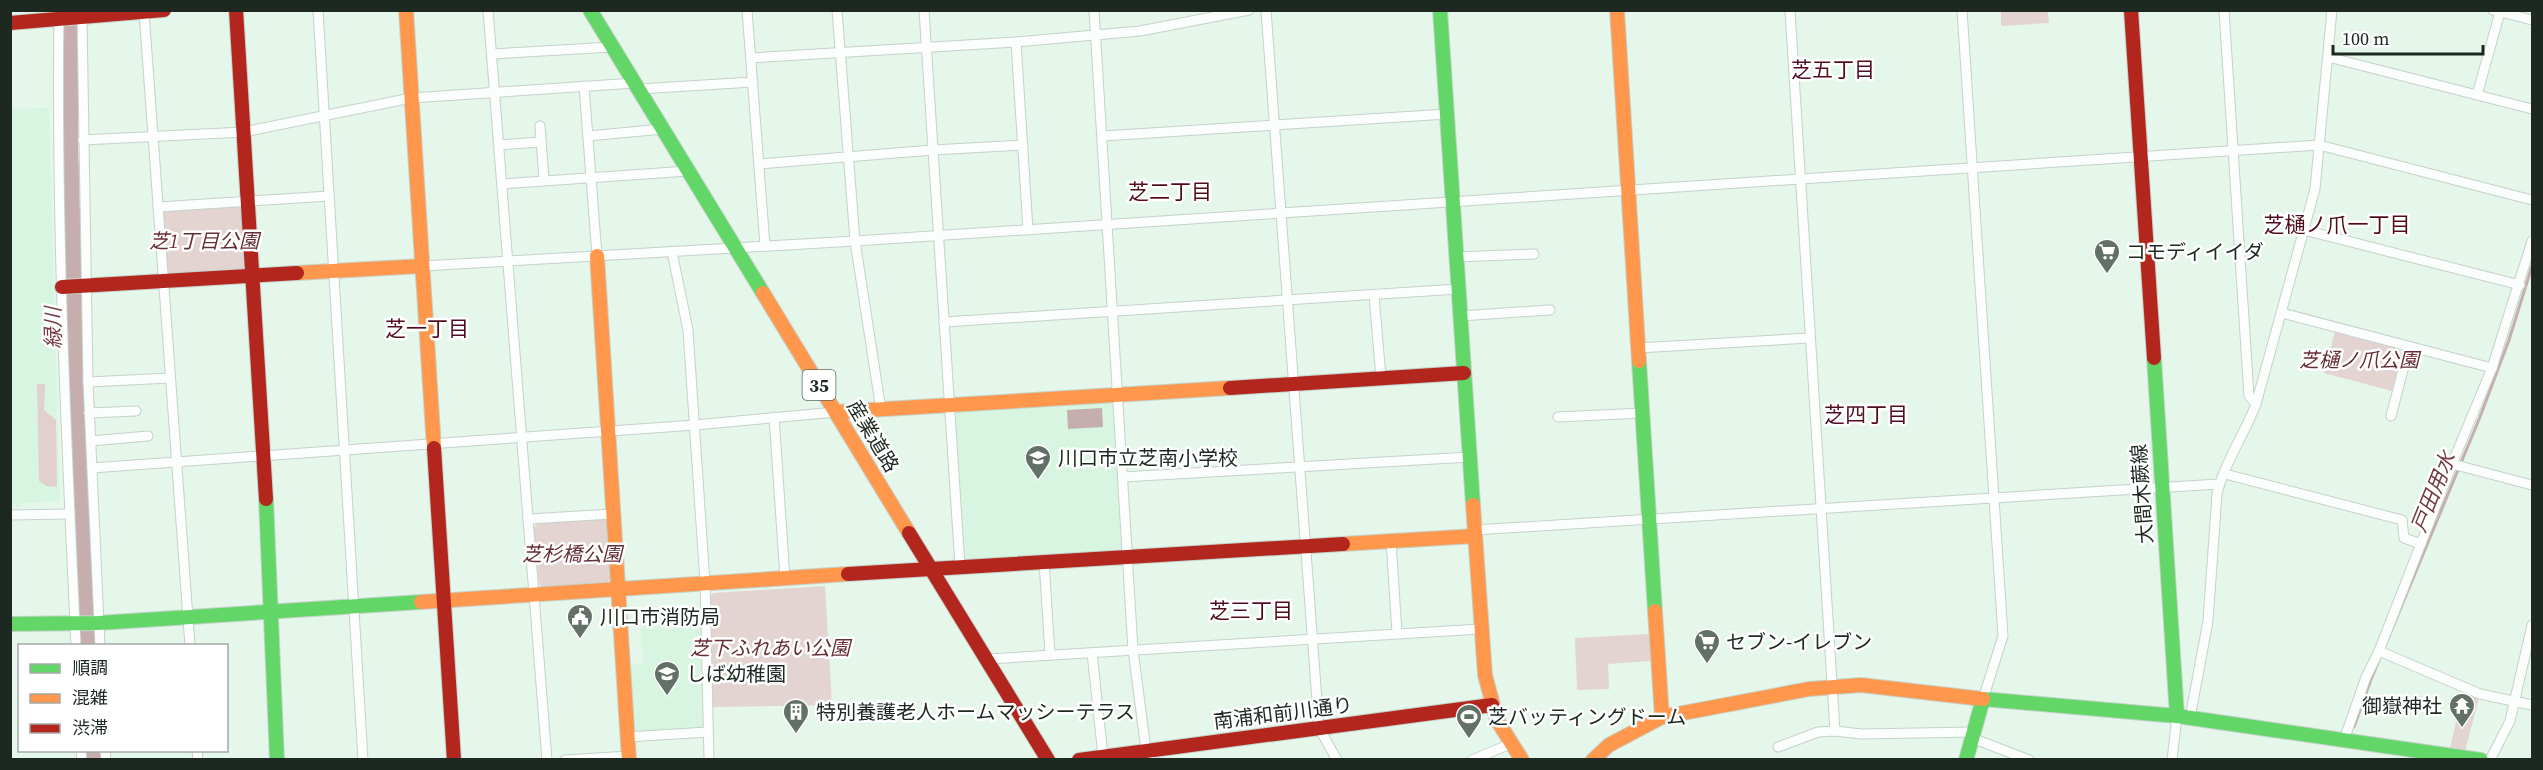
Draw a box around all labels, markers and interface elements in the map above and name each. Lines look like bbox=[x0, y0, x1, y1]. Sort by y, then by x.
scale bar bbox=[2333, 18, 2483, 56]
text: 100 m bbox=[2342, 26, 2389, 51]
district label: 芝五丁目 bbox=[1791, 55, 1875, 84]
district label: 芝二丁目 bbox=[1128, 177, 1212, 206]
district label: 芝樋ノ爪一丁目 bbox=[2264, 210, 2411, 239]
park label: 芝1丁目公園 bbox=[149, 227, 262, 255]
supermarket icon: コモディイイダ bbox=[2092, 237, 2122, 275]
place label: コモディイイダ bbox=[2126, 238, 2264, 266]
water label: 緑川 bbox=[38, 305, 68, 349]
district label: 芝一丁目 bbox=[385, 314, 469, 343]
park label: 芝樋ノ爪公園 bbox=[2299, 346, 2422, 374]
road number: 35 bbox=[802, 370, 836, 400]
street label: 産業道路 bbox=[840, 395, 906, 477]
district label: 芝四丁目 bbox=[1824, 400, 1908, 429]
school or university icon: 川口市立芝南小学校 bbox=[1023, 443, 1053, 481]
street label: 大間木蕨線 bbox=[2125, 443, 2159, 545]
place label: 川口市立芝南小学校 bbox=[1058, 444, 1238, 472]
water label: 戸田用水 bbox=[2404, 446, 2463, 536]
park label: 芝杉橋公園 bbox=[522, 540, 625, 568]
district label: 芝三丁目 bbox=[1209, 596, 1293, 625]
public building icon: 川口市消防局 bbox=[565, 602, 595, 640]
place label: 川口市消防局 bbox=[600, 603, 720, 631]
supermarket icon: セブン-イレブン bbox=[1692, 627, 1722, 665]
place label: セブン-イレブン bbox=[1726, 628, 1872, 656]
park label: 芝下ふれあい公園 bbox=[690, 634, 853, 662]
legend bbox=[18, 644, 228, 752]
text: 順調 bbox=[72, 655, 108, 680]
school or university icon: しば幼稚園 bbox=[652, 659, 682, 697]
place label: しば幼稚園 bbox=[686, 660, 786, 688]
text: 混雑 bbox=[72, 685, 108, 710]
street label: 南浦和前川通り bbox=[1212, 691, 1354, 735]
temple icon: 御嶽神社 bbox=[2447, 691, 2477, 729]
place label: 御嶽神社 bbox=[2362, 692, 2442, 720]
building icon: 特別養護老人ホームマッシーテラス bbox=[781, 697, 811, 735]
place label: 特別養護老人ホームマッシーテラス bbox=[816, 698, 1135, 726]
sports icon: 芝バッティングドーム bbox=[1454, 702, 1484, 740]
place label: 芝バッティングドーム bbox=[1488, 703, 1686, 731]
text: 渋滞 bbox=[72, 715, 108, 740]

